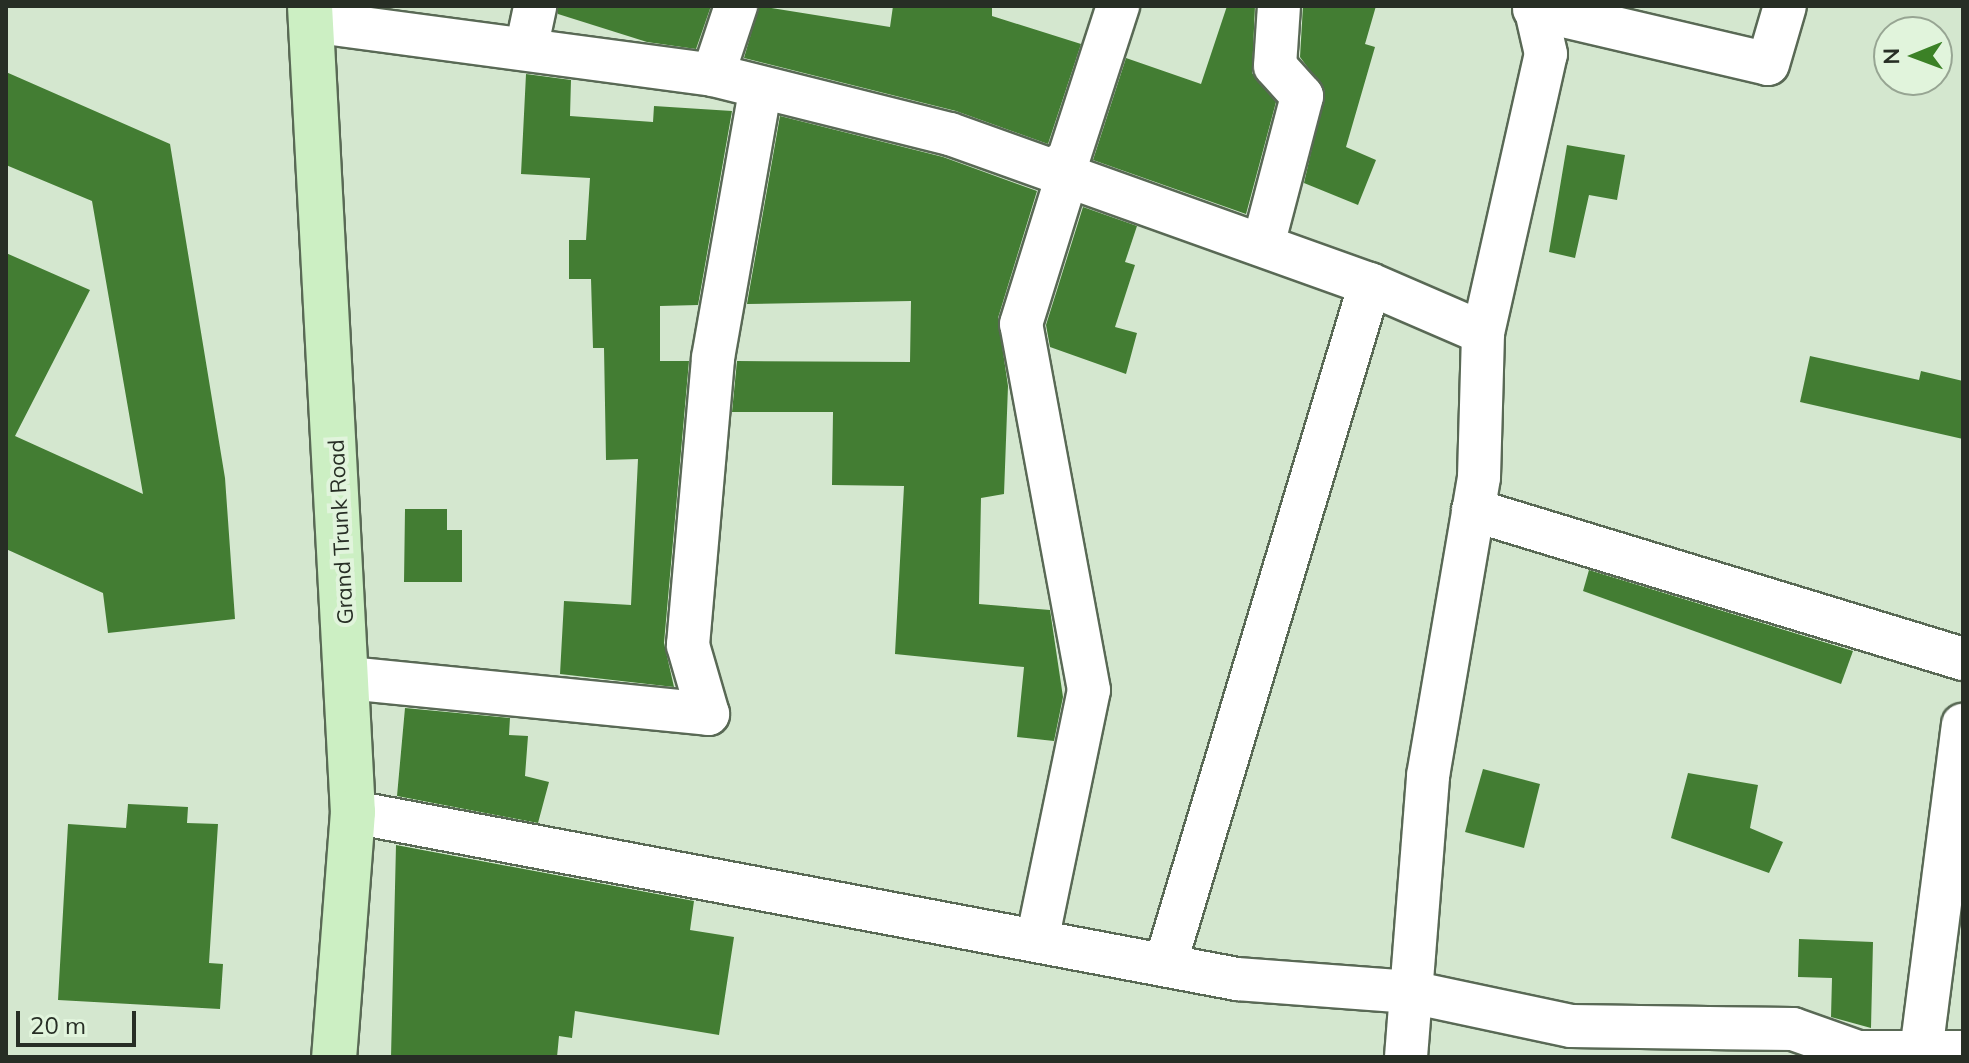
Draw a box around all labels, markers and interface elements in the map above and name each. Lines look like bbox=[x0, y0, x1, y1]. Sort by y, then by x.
north arrow bbox=[1873, 16, 1953, 96]
text: N bbox=[1877, 48, 1905, 65]
street label: Grand Trunk Road bbox=[323, 439, 359, 625]
scale bar bbox=[20, 995, 140, 1045]
text: 20 m bbox=[30, 1010, 86, 1040]

